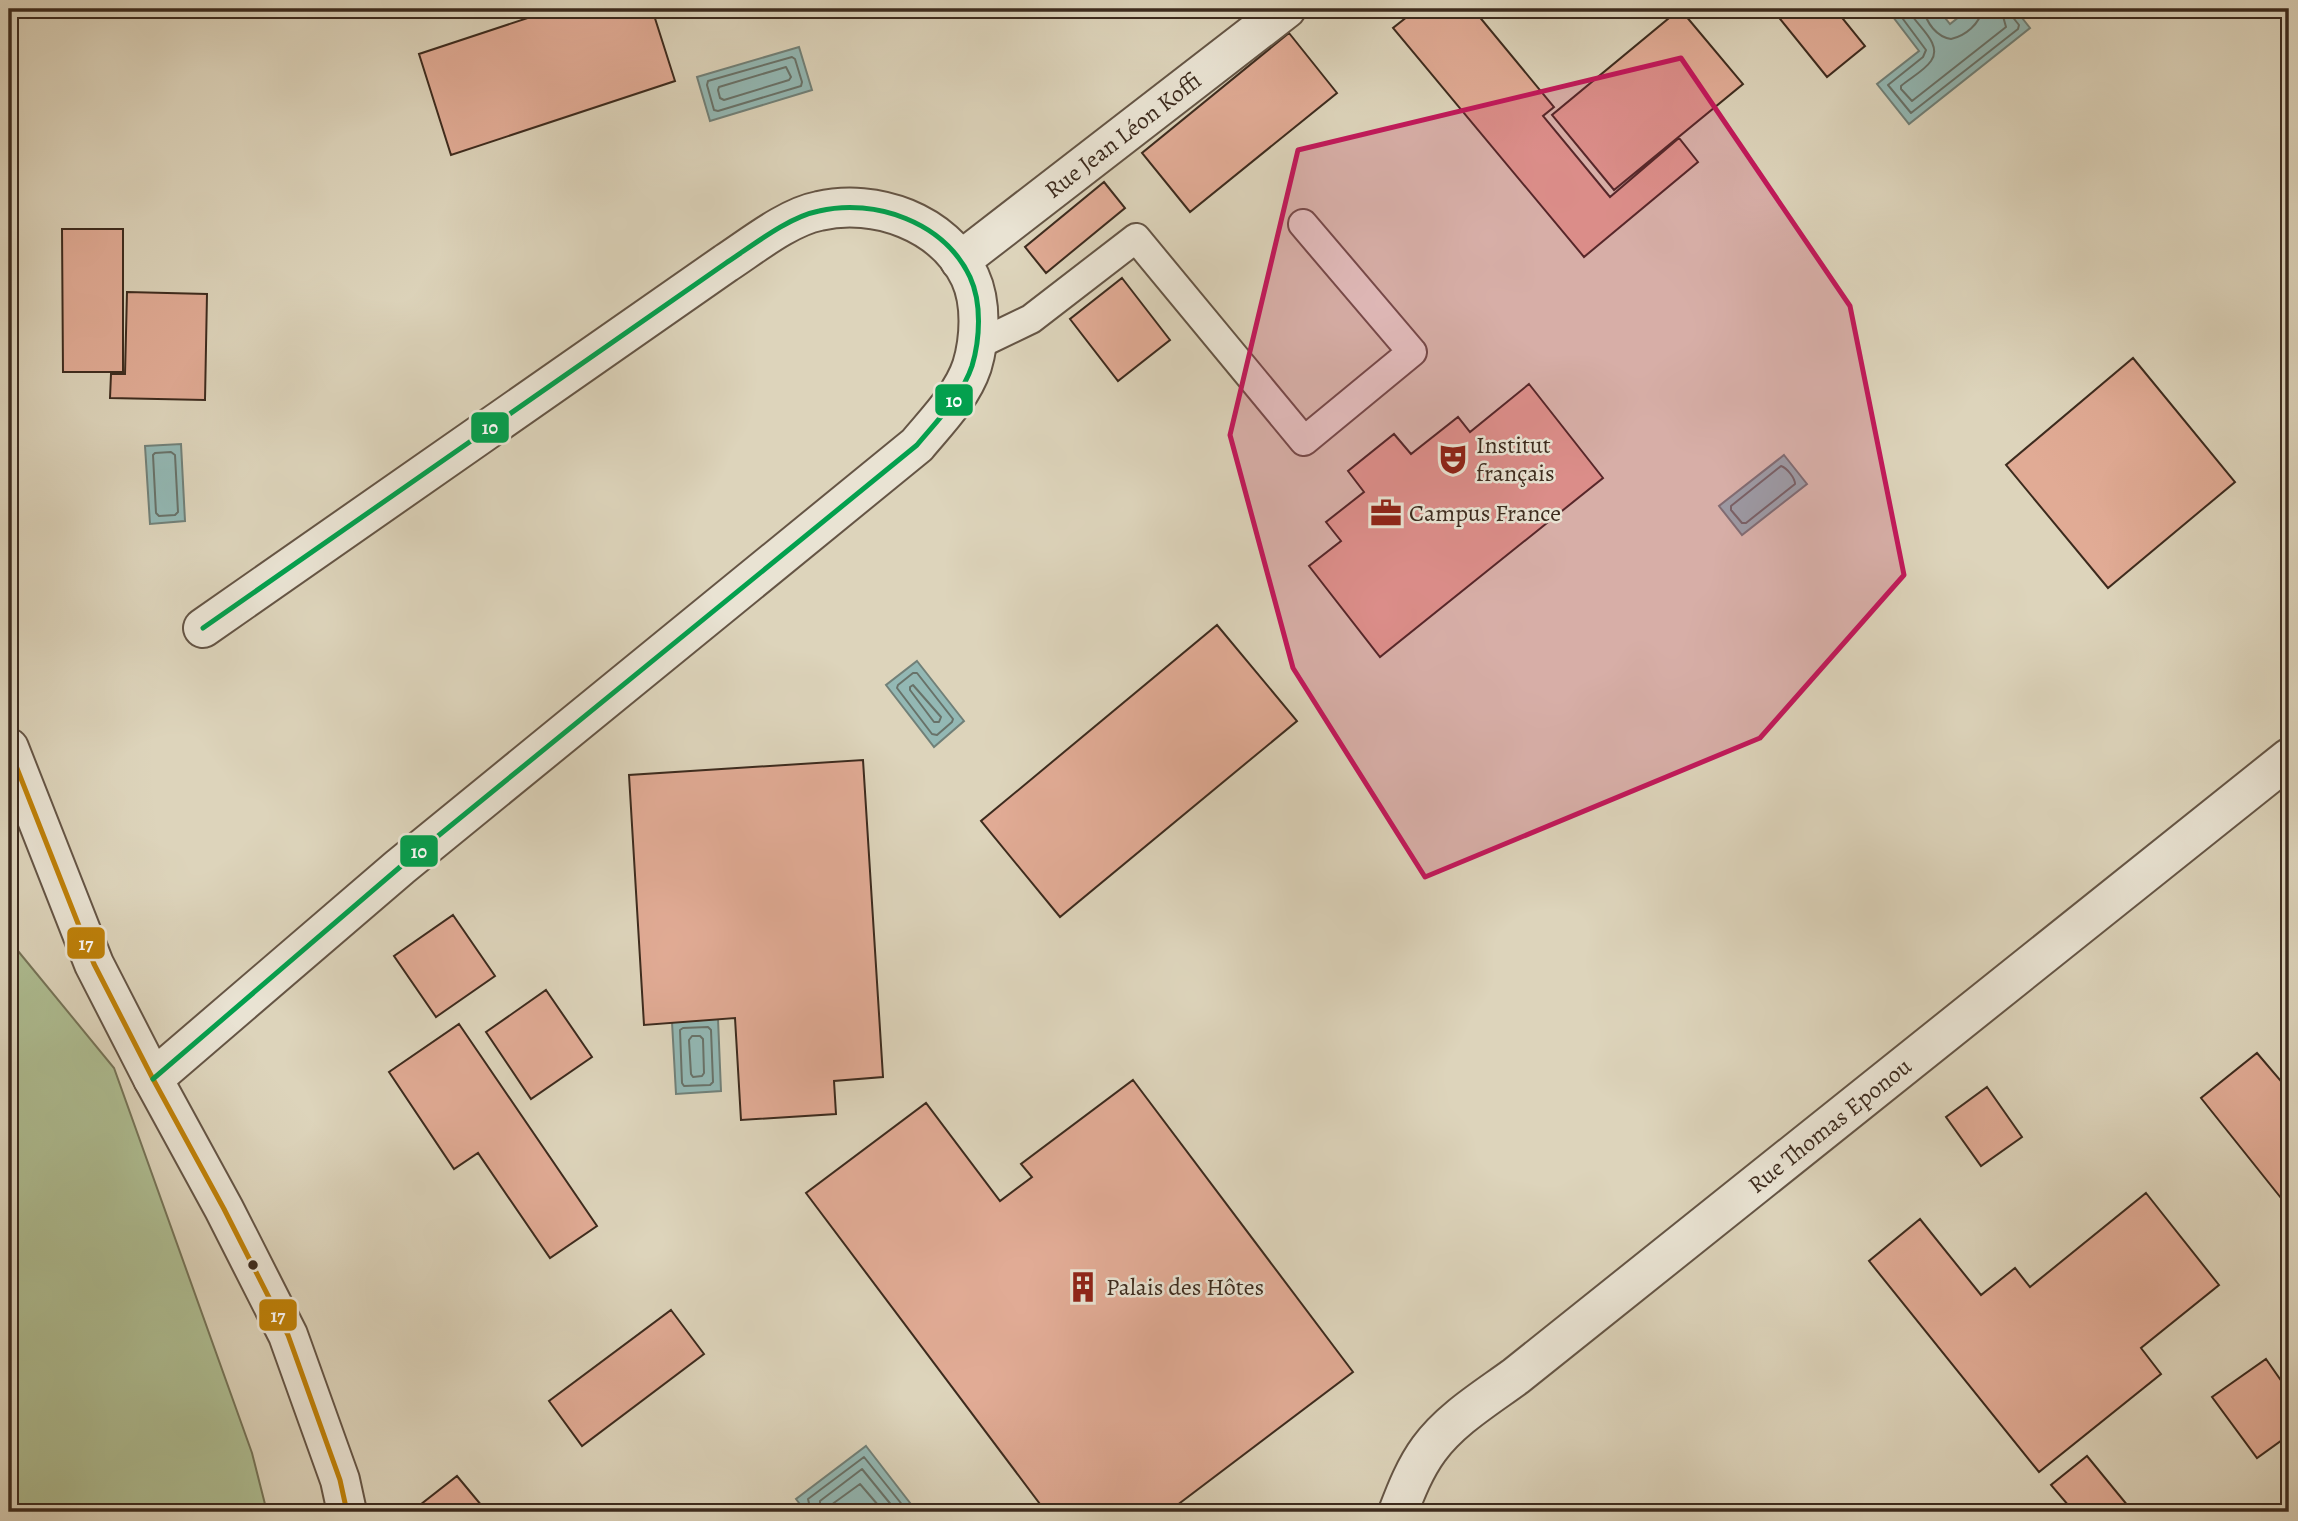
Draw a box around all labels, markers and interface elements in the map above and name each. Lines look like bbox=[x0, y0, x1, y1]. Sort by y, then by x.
street label: Rue Jean Léon Koffi bbox=[1038, 64, 1208, 206]
line badge: 10 bbox=[934, 383, 974, 417]
text: 10 bbox=[946, 388, 963, 414]
line badge: 10 bbox=[470, 411, 510, 444]
text: 10 bbox=[482, 415, 499, 441]
place label: Institut français bbox=[1476, 429, 1555, 489]
theatre icon: Institut français bbox=[1436, 442, 1470, 476]
office icon: Campus France bbox=[1369, 496, 1403, 530]
place label: Campus France bbox=[1409, 497, 1561, 529]
line badge: 10 bbox=[399, 834, 439, 868]
text: 10 bbox=[411, 839, 428, 865]
line badge: 17 bbox=[66, 926, 106, 960]
text: 17 bbox=[79, 931, 94, 957]
street label: Rue Thomas Eponou bbox=[1741, 1050, 1918, 1200]
unlabelled marker bbox=[246, 1258, 260, 1272]
building icon: Palais des Hôtes bbox=[1066, 1270, 1100, 1304]
place label: Palais des Hôtes bbox=[1106, 1271, 1264, 1303]
line badge: 17 bbox=[258, 1298, 298, 1332]
text: 17 bbox=[271, 1303, 286, 1329]

